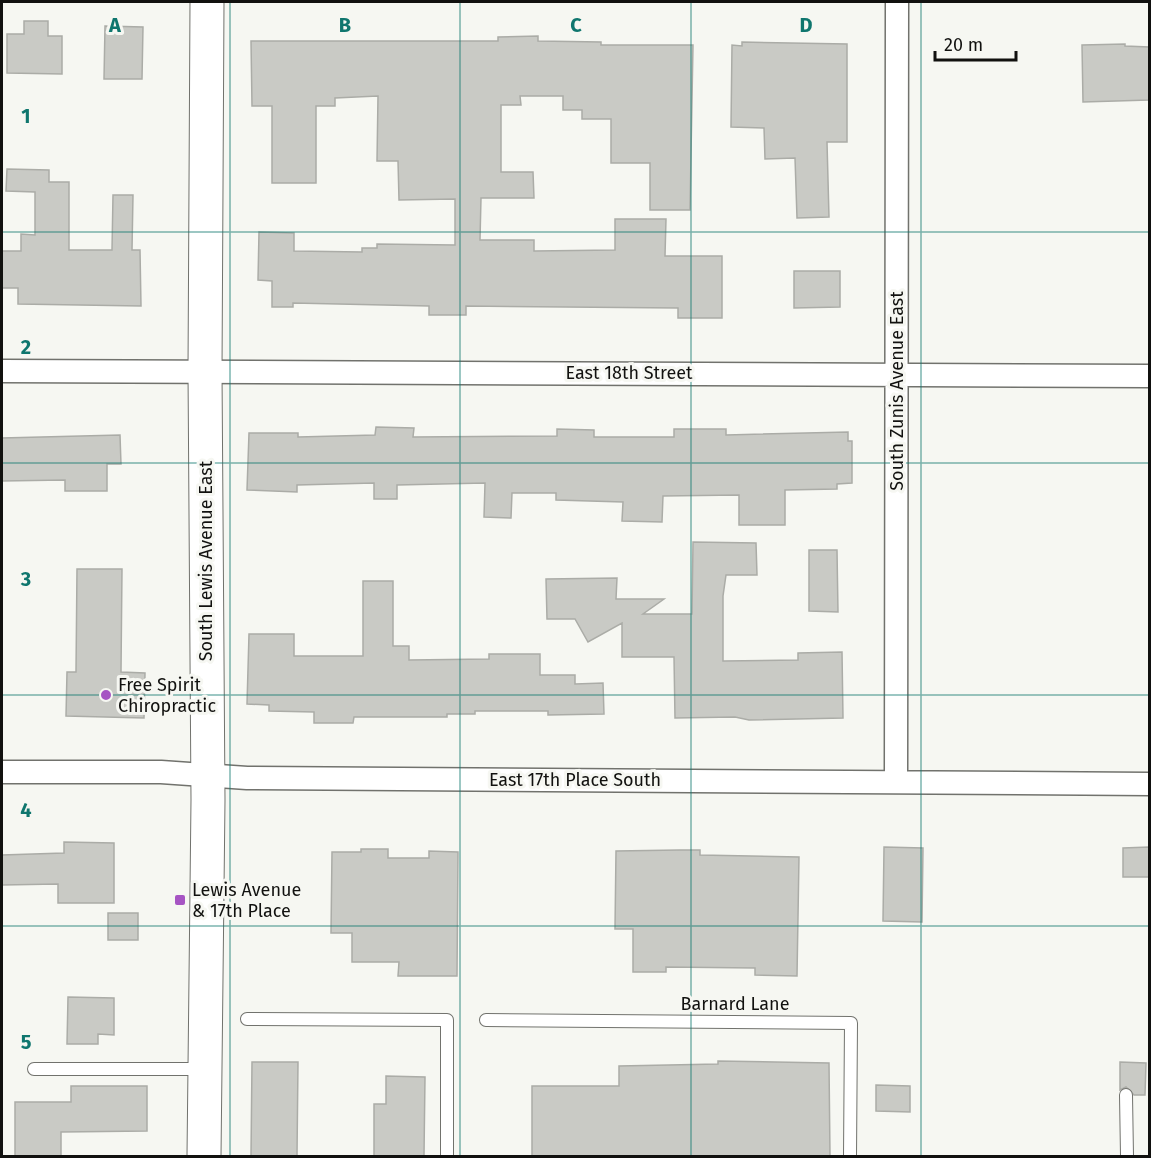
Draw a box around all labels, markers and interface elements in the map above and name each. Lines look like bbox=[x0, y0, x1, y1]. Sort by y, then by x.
text: A bbox=[108, 13, 122, 37]
text: B bbox=[339, 13, 351, 37]
text: C bbox=[570, 13, 582, 37]
text: D bbox=[799, 13, 813, 37]
scale bar bbox=[935, 24, 1016, 62]
text: 20 m bbox=[944, 34, 983, 56]
text: 1 bbox=[21, 104, 31, 128]
street label: South Zunis Avenue East bbox=[886, 291, 908, 491]
text: 2 bbox=[21, 335, 31, 359]
street label: East 18th Street bbox=[565, 362, 693, 384]
street label: South Lewis Avenue East bbox=[195, 460, 217, 661]
text: 3 bbox=[20, 567, 31, 591]
place label: Free Spirit Chiropractic bbox=[118, 674, 216, 717]
marker: Free Spirit Chiropractic bbox=[99, 688, 113, 702]
street label: East 17th Place South bbox=[489, 769, 661, 791]
text: 4 bbox=[20, 798, 32, 822]
place label: Lewis Avenue & 17th Place bbox=[192, 879, 301, 922]
marker: Lewis Avenue & 17th Place bbox=[173, 893, 187, 907]
street label: Barnard Lane bbox=[681, 993, 789, 1015]
text: 5 bbox=[21, 1030, 32, 1054]

